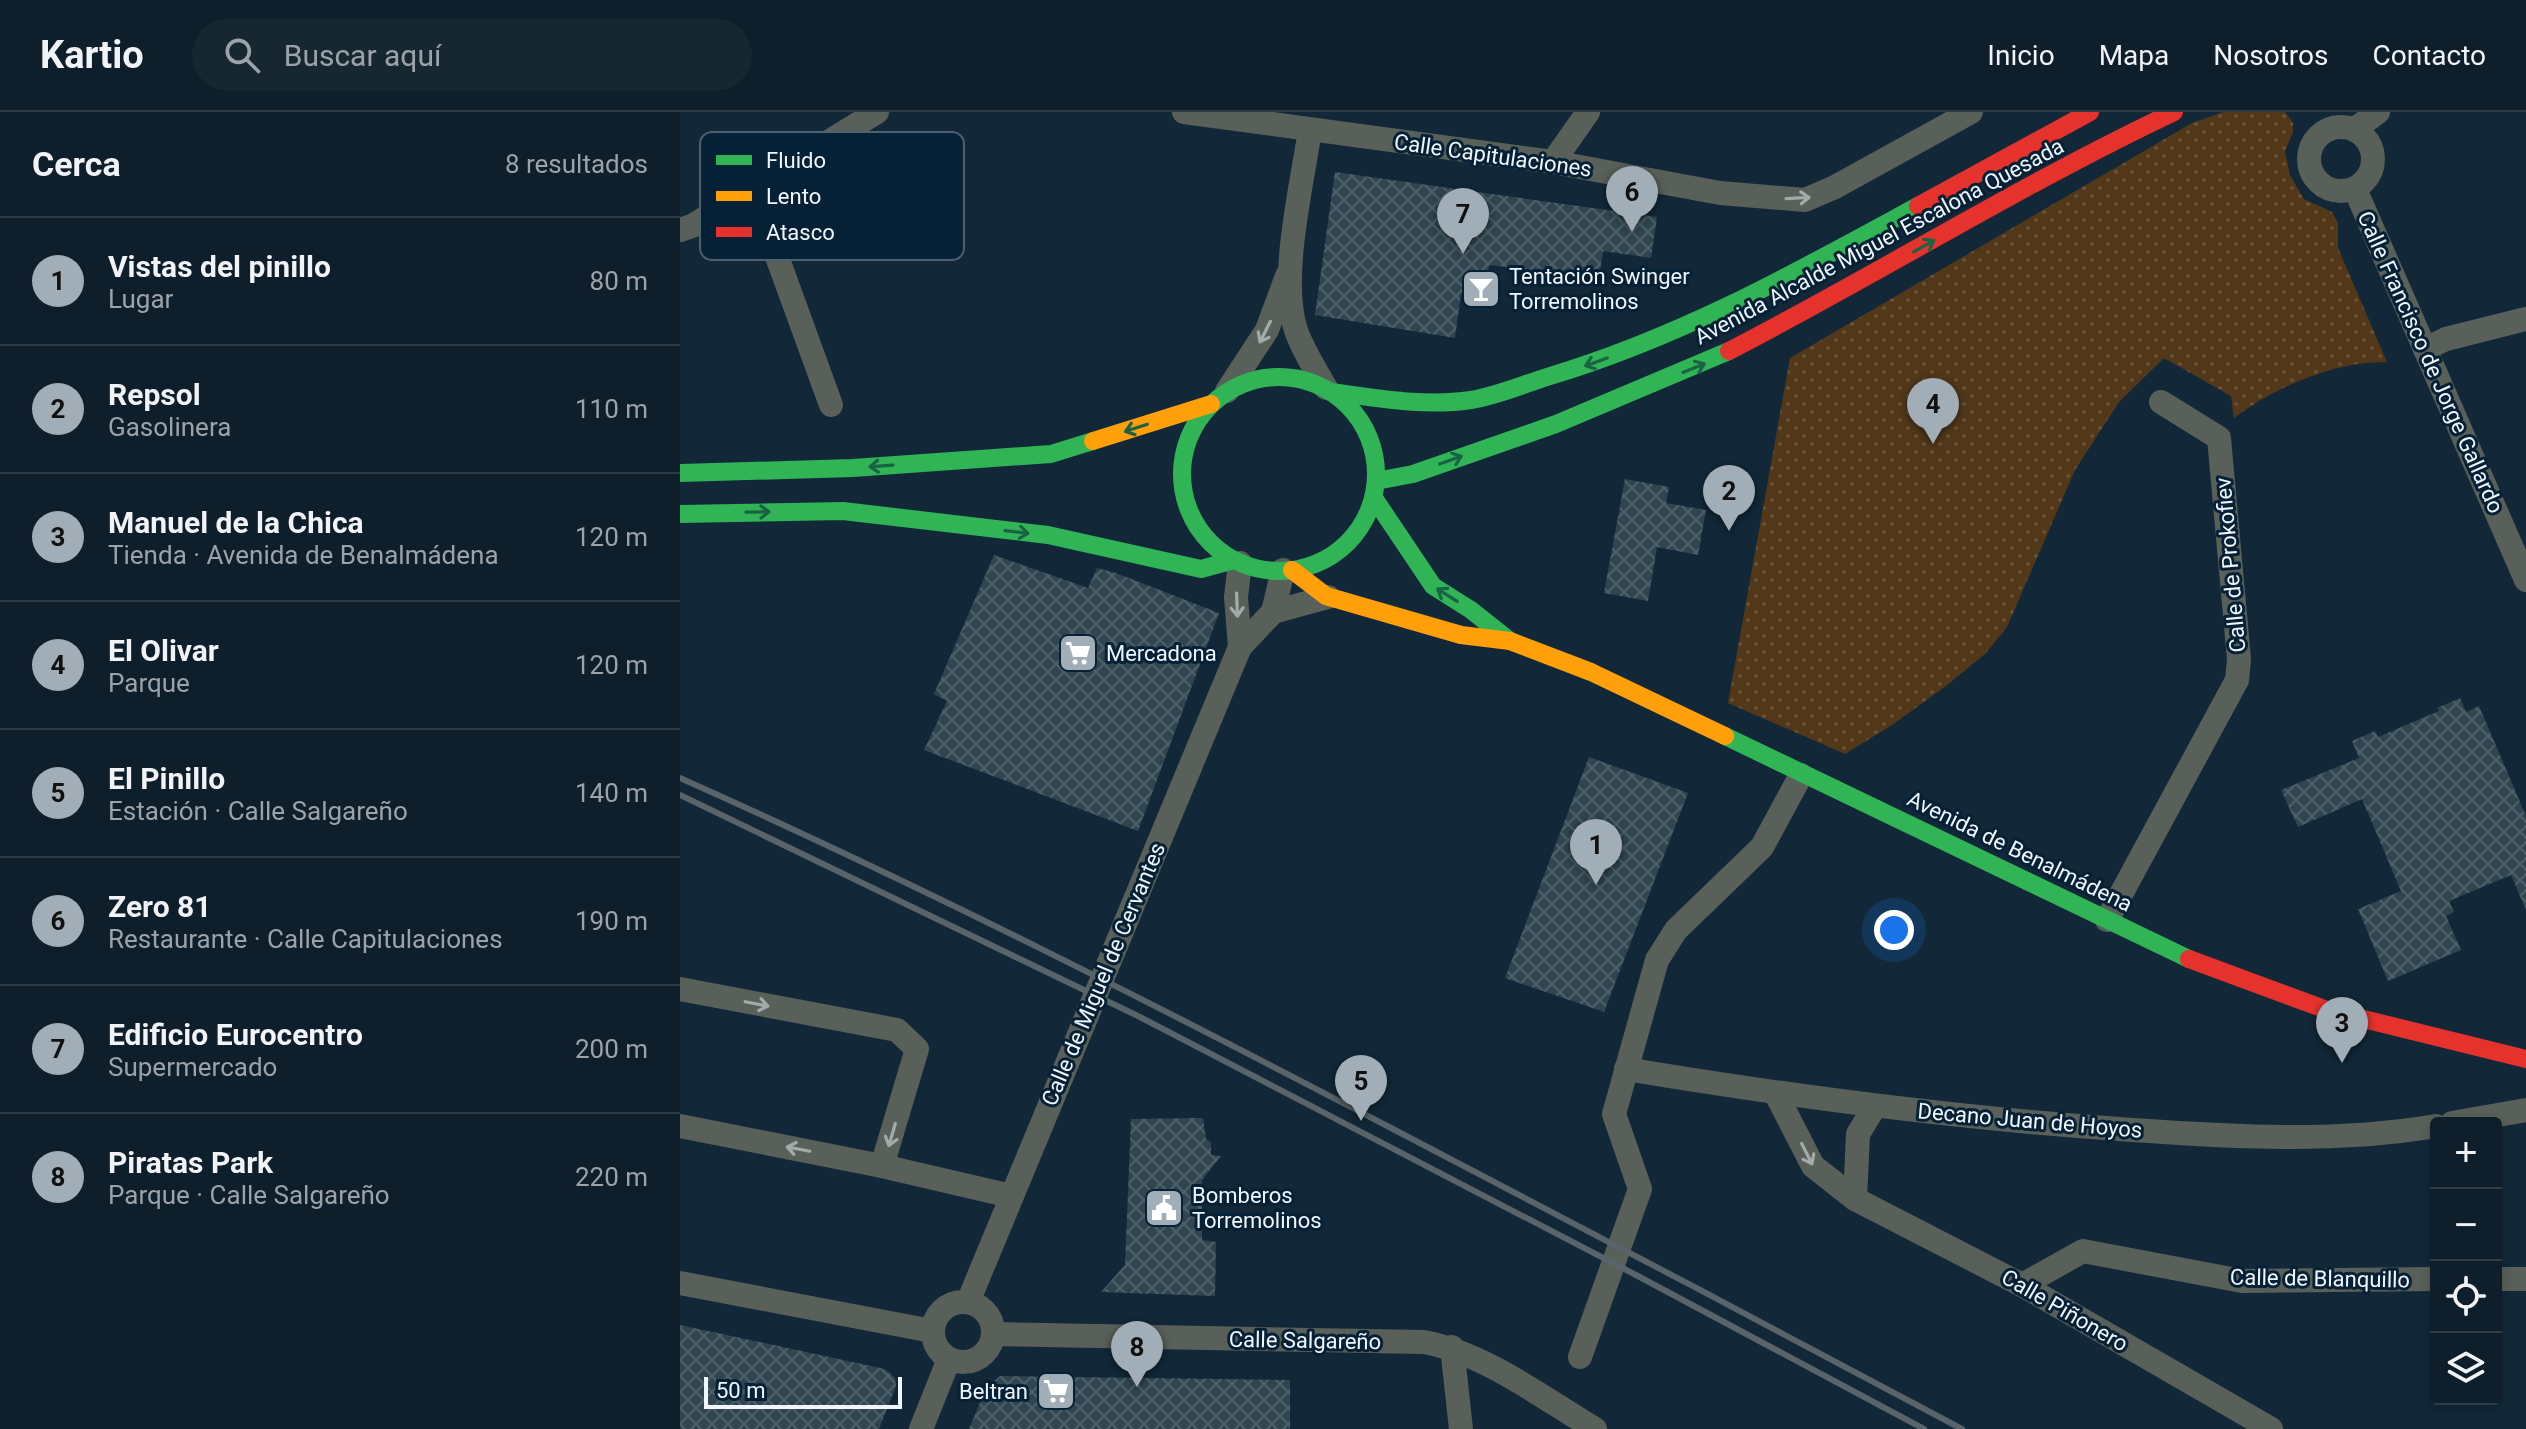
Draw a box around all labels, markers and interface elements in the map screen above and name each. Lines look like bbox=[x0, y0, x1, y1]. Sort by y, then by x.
search box bbox=[192, 19, 752, 91]
text: Kartio bbox=[40, 33, 144, 77]
icon: search bbox=[220, 33, 264, 77]
text: Buscar aquí bbox=[284, 38, 441, 73]
text: Inicio bbox=[1987, 39, 2055, 72]
text: Mapa bbox=[2099, 39, 2169, 72]
text: Nosotros bbox=[2213, 39, 2328, 72]
text: Contacto bbox=[2372, 39, 2486, 72]
street label: Calle Capitulaciones bbox=[1392, 129, 1593, 182]
legend bbox=[700, 132, 964, 260]
street label: Avenida Alcalde Miguel Escalona Quesada bbox=[1690, 133, 2068, 350]
text: Cerca bbox=[32, 144, 121, 184]
text: Fluido bbox=[766, 148, 826, 173]
text: 8 resultados bbox=[505, 149, 648, 179]
pin: 6 bbox=[1606, 166, 1658, 232]
text: Lento bbox=[766, 184, 821, 209]
pin: 7 bbox=[1437, 188, 1489, 254]
one-way arrow bbox=[1784, 190, 1810, 205]
street label: Calle Francisco de Jorge Gallardo bbox=[2352, 207, 2509, 517]
text: Atasco bbox=[766, 220, 835, 245]
one-way arrow bbox=[1912, 238, 1935, 254]
text: Vistas del pinillo bbox=[108, 249, 331, 284]
place label: Tentación Swinger Torremolinos bbox=[1509, 264, 1690, 314]
text: 1 bbox=[51, 266, 65, 296]
text: 80 m bbox=[590, 266, 648, 296]
bar icon: Tentación Swinger Torremolinos bbox=[1460, 268, 1502, 310]
text: Lugar bbox=[108, 284, 173, 314]
one-way arrow bbox=[1256, 320, 1272, 343]
one-way arrow bbox=[1584, 356, 1609, 370]
one-way arrow bbox=[1681, 359, 1706, 374]
text: Repsol bbox=[108, 377, 201, 412]
pin: 4 bbox=[1907, 378, 1959, 444]
text: 2 bbox=[51, 394, 65, 424]
text: 110 m bbox=[575, 394, 648, 424]
text: Gasolinera bbox=[108, 412, 231, 442]
one-way arrow bbox=[1124, 421, 1150, 436]
one-way arrow bbox=[1438, 452, 1463, 466]
one-way arrow bbox=[868, 459, 895, 474]
pin: 2 bbox=[1703, 465, 1755, 531]
street label: Calle de Prokofiev bbox=[2210, 476, 2251, 653]
text: Manuel de la Chica bbox=[108, 505, 364, 540]
one-way arrow bbox=[744, 505, 771, 520]
text: 3 bbox=[51, 522, 65, 552]
text: 120 m bbox=[575, 522, 648, 552]
one-way arrow bbox=[1003, 524, 1030, 539]
text: Tienda · Avenida de Benalmádena bbox=[108, 540, 499, 570]
one-way arrow bbox=[1436, 587, 1459, 603]
one-way arrow bbox=[1230, 591, 1245, 618]
supermarket icon: Mercadona bbox=[1057, 632, 1099, 674]
text: El Olivar bbox=[108, 633, 219, 668]
place label: Mercadona bbox=[1106, 641, 1217, 666]
text: 4 bbox=[51, 650, 65, 680]
text: 120 m bbox=[575, 650, 648, 680]
text: Parque bbox=[108, 668, 190, 698]
text: El Pinillo bbox=[108, 761, 225, 796]
text: 5 bbox=[51, 778, 65, 808]
text: 140 m bbox=[575, 778, 648, 808]
street label: Avenida de Benalmádena bbox=[1903, 786, 2136, 917]
text: Estación · Calle Salgareño bbox=[108, 796, 408, 826]
pin: 1 bbox=[1570, 819, 1622, 885]
street label: Calle de Miguel de Cervantes bbox=[1037, 839, 1170, 1109]
text: Zero 81 bbox=[108, 889, 211, 924]
text: 6 bbox=[51, 906, 65, 936]
text: 190 m bbox=[575, 906, 648, 936]
your location bbox=[1874, 910, 1914, 950]
text: Restaurante · Calle Capitulaciones bbox=[108, 924, 503, 954]
one-way arrow bbox=[743, 997, 769, 1012]
pin: 3 bbox=[2316, 997, 2368, 1063]
text: Edificio Eurocentro bbox=[108, 1017, 363, 1052]
text: 7 bbox=[51, 1034, 65, 1064]
text: 200 m bbox=[575, 1034, 648, 1064]
text: Supermercado bbox=[108, 1052, 277, 1082]
pin: 5 bbox=[1335, 1055, 1387, 1121]
street label: Decano Juan de Hoyos bbox=[1917, 1098, 2143, 1143]
map controls bbox=[2430, 1117, 2502, 1405]
button: + bbox=[2430, 1117, 2502, 1189]
one-way arrow bbox=[883, 1122, 898, 1148]
one-way arrow bbox=[786, 1141, 812, 1156]
one-way arrow bbox=[1799, 1141, 1815, 1165]
text: Piratas Park bbox=[108, 1145, 273, 1180]
text: 8 bbox=[51, 1162, 65, 1192]
text: 220 m bbox=[575, 1162, 648, 1192]
text: Parque · Calle Salgareño bbox=[108, 1180, 390, 1210]
place label: Bomberos Torremolinos bbox=[1192, 1183, 1322, 1233]
public building icon: Bomberos Torremolinos bbox=[1143, 1187, 1185, 1229]
button: − bbox=[2430, 1189, 2502, 1261]
button: locate bbox=[2430, 1261, 2502, 1333]
street label: Calle Piñonero bbox=[1997, 1264, 2132, 1357]
street label: Calle de Blanquillo bbox=[2230, 1264, 2410, 1293]
pin: 8 bbox=[1111, 1321, 1163, 1387]
street label: Calle Salgareño bbox=[1229, 1327, 1381, 1354]
button: layers bbox=[2430, 1333, 2502, 1405]
supermarket icon: Beltran bbox=[1035, 1370, 1077, 1412]
scale bar bbox=[704, 1373, 902, 1409]
text: 50 m bbox=[716, 1378, 765, 1403]
place label: Beltran bbox=[959, 1379, 1028, 1404]

